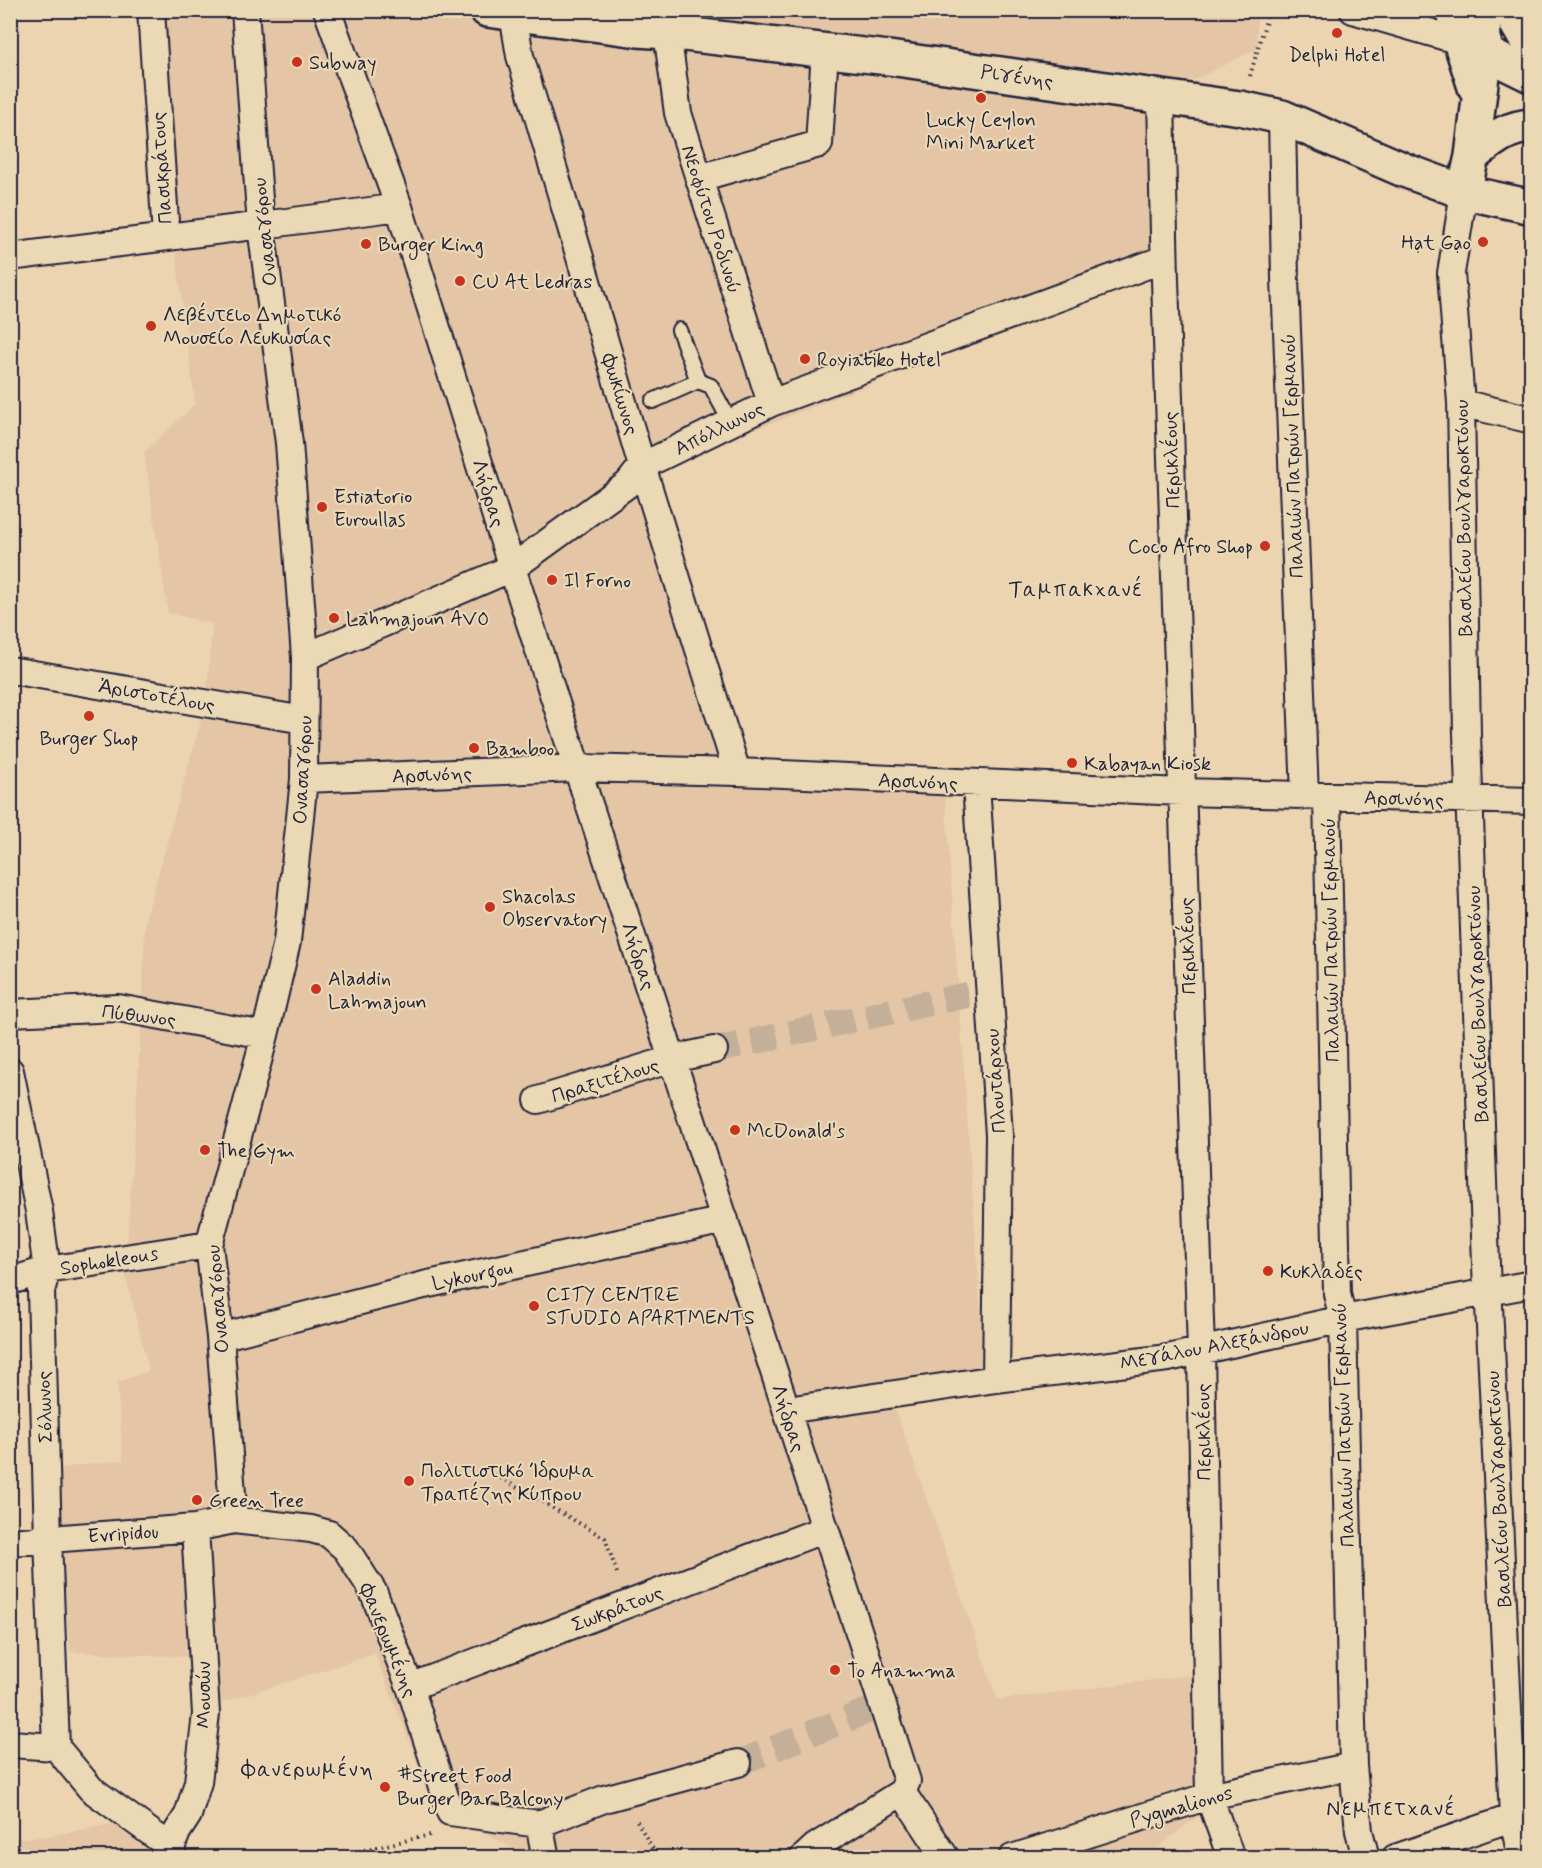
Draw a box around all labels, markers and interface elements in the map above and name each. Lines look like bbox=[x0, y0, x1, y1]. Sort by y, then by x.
marker: Delphi Hotel bbox=[1330, 26, 1344, 40]
place label: Delphi Hotel bbox=[1288, 42, 1386, 69]
place label: Subway bbox=[309, 50, 376, 77]
marker: Subway bbox=[290, 55, 304, 69]
street label: Ριγένης bbox=[979, 59, 1055, 96]
marker: Lucky Ceylon Mini Market bbox=[974, 91, 988, 105]
place label: Lucky Ceylon Mini Market bbox=[926, 107, 1036, 157]
street label: Πασικράτους bbox=[145, 111, 180, 225]
street label: Νεοφύτου Ροδινού bbox=[674, 142, 747, 297]
street label: Ονασαγόρου bbox=[246, 176, 285, 287]
place label: Hạt Gạo bbox=[1401, 230, 1471, 257]
place label: Burger King bbox=[378, 232, 484, 260]
marker: Hạt Gạo bbox=[1476, 235, 1490, 249]
marker: Burger King bbox=[359, 237, 373, 251]
place label: CU At Ledras bbox=[472, 269, 592, 296]
marker: CU At Ledras bbox=[453, 274, 467, 288]
place label: Λεβέντειο Δημοτικό Μουσείο Λευκωσίας bbox=[163, 302, 342, 352]
marker: Λεβέντειο Δημοτικό Μουσείο Λευκωσίας bbox=[144, 319, 158, 333]
street label: Παλαιών Πατρών Γερμανού bbox=[1276, 333, 1311, 579]
place label: Royiatiko Hotel bbox=[817, 347, 941, 374]
street label: Φωκίωνος bbox=[594, 350, 645, 439]
marker: Royiatiko Hotel bbox=[798, 352, 812, 366]
street label: Απόλλωνος bbox=[670, 396, 769, 463]
street label: Βασιλείου Βουλγαροκτόνου bbox=[1449, 399, 1480, 637]
street label: Περικλέους bbox=[1157, 411, 1188, 509]
street label: Λήδρας bbox=[464, 456, 511, 531]
place label: Estiatorio Euroullas bbox=[334, 484, 412, 534]
marker: Estiatorio Euroullas bbox=[315, 500, 329, 514]
place label: Coco Afro Shop bbox=[1128, 534, 1253, 561]
marker: Coco Afro Shop bbox=[1258, 539, 1272, 553]
place label: Il Forno bbox=[564, 568, 631, 595]
marker: Il Forno bbox=[545, 573, 559, 587]
district label: Ταμπακχανέ bbox=[1009, 575, 1143, 604]
place label: Lahmajoun AVO bbox=[346, 606, 489, 633]
marker: Lahmajoun AVO bbox=[327, 611, 341, 625]
street label: Ἀριστοτέλους bbox=[97, 673, 217, 720]
marker: Burger Shop bbox=[82, 709, 96, 723]
street label: Ονασαγόρου bbox=[287, 715, 320, 825]
place label: Burger Shop bbox=[39, 726, 139, 754]
place label: Bamboo bbox=[486, 736, 554, 763]
marker: Bamboo bbox=[467, 741, 481, 755]
place label: Kabayan Kiosk bbox=[1084, 751, 1211, 778]
marker: Kabayan Kiosk bbox=[1065, 756, 1079, 770]
street label: Αρσινόης bbox=[392, 761, 473, 790]
street label: Αρσινόης bbox=[877, 767, 959, 798]
street label: Αρσινόης bbox=[1364, 785, 1445, 814]
street label: Παλαιών Πατρών Γερμανού bbox=[1316, 818, 1347, 1062]
place label: Shacolas Observatory bbox=[502, 884, 607, 934]
street label: Βασιλείου Βουλγαροκτόνου bbox=[1461, 885, 1496, 1123]
street label: Περικλέους bbox=[1173, 897, 1204, 995]
marker: Shacolas Observatory bbox=[483, 900, 497, 914]
street label: Λήδρας bbox=[614, 919, 661, 994]
place label: Aladdin Lahmajoun bbox=[328, 966, 427, 1016]
marker: Aladdin Lahmajoun bbox=[309, 982, 323, 996]
street label: Πύθωνος bbox=[100, 999, 178, 1034]
street label: Πλουτάρχου bbox=[979, 1028, 1014, 1134]
street label: Πραξιτέλους bbox=[548, 1052, 663, 1111]
place label: McDonald's bbox=[747, 1118, 845, 1145]
marker: McDonald's bbox=[728, 1123, 742, 1137]
place label: The Gym bbox=[217, 1138, 295, 1165]
marker: The Gym bbox=[198, 1143, 212, 1157]
street label: Sophokleous bbox=[58, 1240, 160, 1283]
street label: Ονασαγόρου bbox=[200, 1243, 237, 1354]
street label: Lykourgou bbox=[430, 1255, 515, 1300]
place label: Κυκλαδες bbox=[1280, 1259, 1363, 1286]
marker: Κυκλαδες bbox=[1261, 1264, 1275, 1278]
place label: CITY CENTRE STUDIO APARTMENTS bbox=[546, 1282, 755, 1332]
marker: CITY CENTRE STUDIO APARTMENTS bbox=[527, 1299, 541, 1313]
street label: Παλαιών Πατρών Γερμανού bbox=[1327, 1302, 1362, 1548]
street label: Μεγάλου Αλεξάνδρου bbox=[1117, 1315, 1311, 1378]
street label: Σόλωνος bbox=[31, 1370, 60, 1443]
street label: Βασιλείου Βουλγαροκτόνου bbox=[1480, 1370, 1519, 1608]
street label: Λήδρας bbox=[764, 1381, 811, 1456]
street label: Περικλέους bbox=[1190, 1383, 1219, 1481]
place label: Πολιτιστικό Ίδρυμα Τραπέζης Κύπρου bbox=[421, 1458, 594, 1508]
marker: Πολιτιστικό Ίδρυμα Τραπέζης Κύπρου bbox=[402, 1474, 416, 1488]
place label: Green Tree bbox=[209, 1488, 304, 1515]
marker: Green Tree bbox=[190, 1493, 204, 1507]
street label: Evripidou bbox=[87, 1519, 160, 1550]
street label: Φανερωμένης bbox=[352, 1578, 423, 1702]
street label: Σωκράτους bbox=[568, 1580, 667, 1639]
place label: To Anamma bbox=[847, 1658, 956, 1685]
street label: Μουσών bbox=[191, 1661, 218, 1729]
marker: To Anamma bbox=[828, 1663, 842, 1677]
district label: Φανερωμένη bbox=[240, 1755, 375, 1784]
place label: #Street Food Burger Bar Balcony bbox=[397, 1763, 563, 1814]
marker: #Street Food Burger Bar Balcony bbox=[378, 1780, 392, 1794]
street label: Pygmalionos bbox=[1127, 1780, 1236, 1836]
district label: Νεμπετχανέ bbox=[1326, 1794, 1456, 1823]

